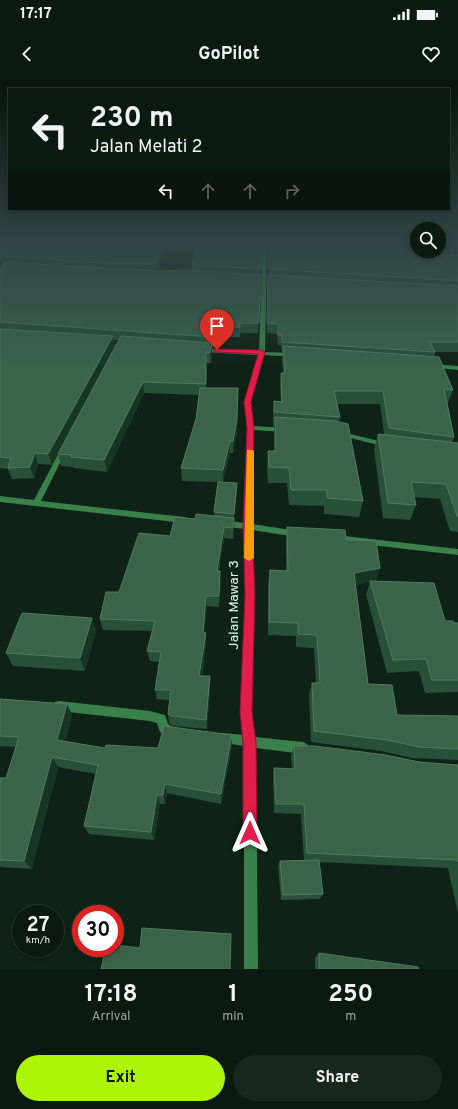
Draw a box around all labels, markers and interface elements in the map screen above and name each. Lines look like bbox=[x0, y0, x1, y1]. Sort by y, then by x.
text: 17:17 bbox=[20, 5, 52, 24]
icon: back bbox=[16, 43, 38, 65]
text: GoPilot bbox=[198, 43, 260, 66]
icon: heart bbox=[420, 43, 442, 65]
text: 230 m bbox=[90, 101, 173, 137]
icon: left bbox=[24, 104, 76, 156]
text: Jalan Melati 2 bbox=[90, 136, 202, 159]
icon: left bbox=[155, 180, 177, 202]
icon: ahead bbox=[197, 180, 219, 202]
icon: ahead bbox=[239, 180, 261, 202]
icon: right bbox=[281, 180, 303, 202]
map controls bbox=[410, 222, 446, 258]
button: search bbox=[410, 222, 446, 258]
pin bbox=[200, 309, 234, 350]
icon: arrive bbox=[206, 315, 228, 337]
street label: Jalan Mawar 3 bbox=[226, 560, 243, 650]
position arrow bbox=[229, 812, 271, 854]
speed limit sign: 30 bbox=[72, 905, 124, 957]
text: 27 bbox=[27, 913, 49, 939]
text: km/h bbox=[26, 934, 50, 947]
text: 17:18 bbox=[85, 980, 138, 1010]
text: 1 bbox=[228, 980, 238, 1010]
text: 250 bbox=[328, 980, 373, 1010]
text: Arrival bbox=[92, 1009, 130, 1025]
text: min bbox=[222, 1009, 244, 1025]
text: m bbox=[345, 1009, 356, 1025]
button: Exit bbox=[16, 1055, 225, 1101]
button: Share bbox=[233, 1055, 442, 1101]

